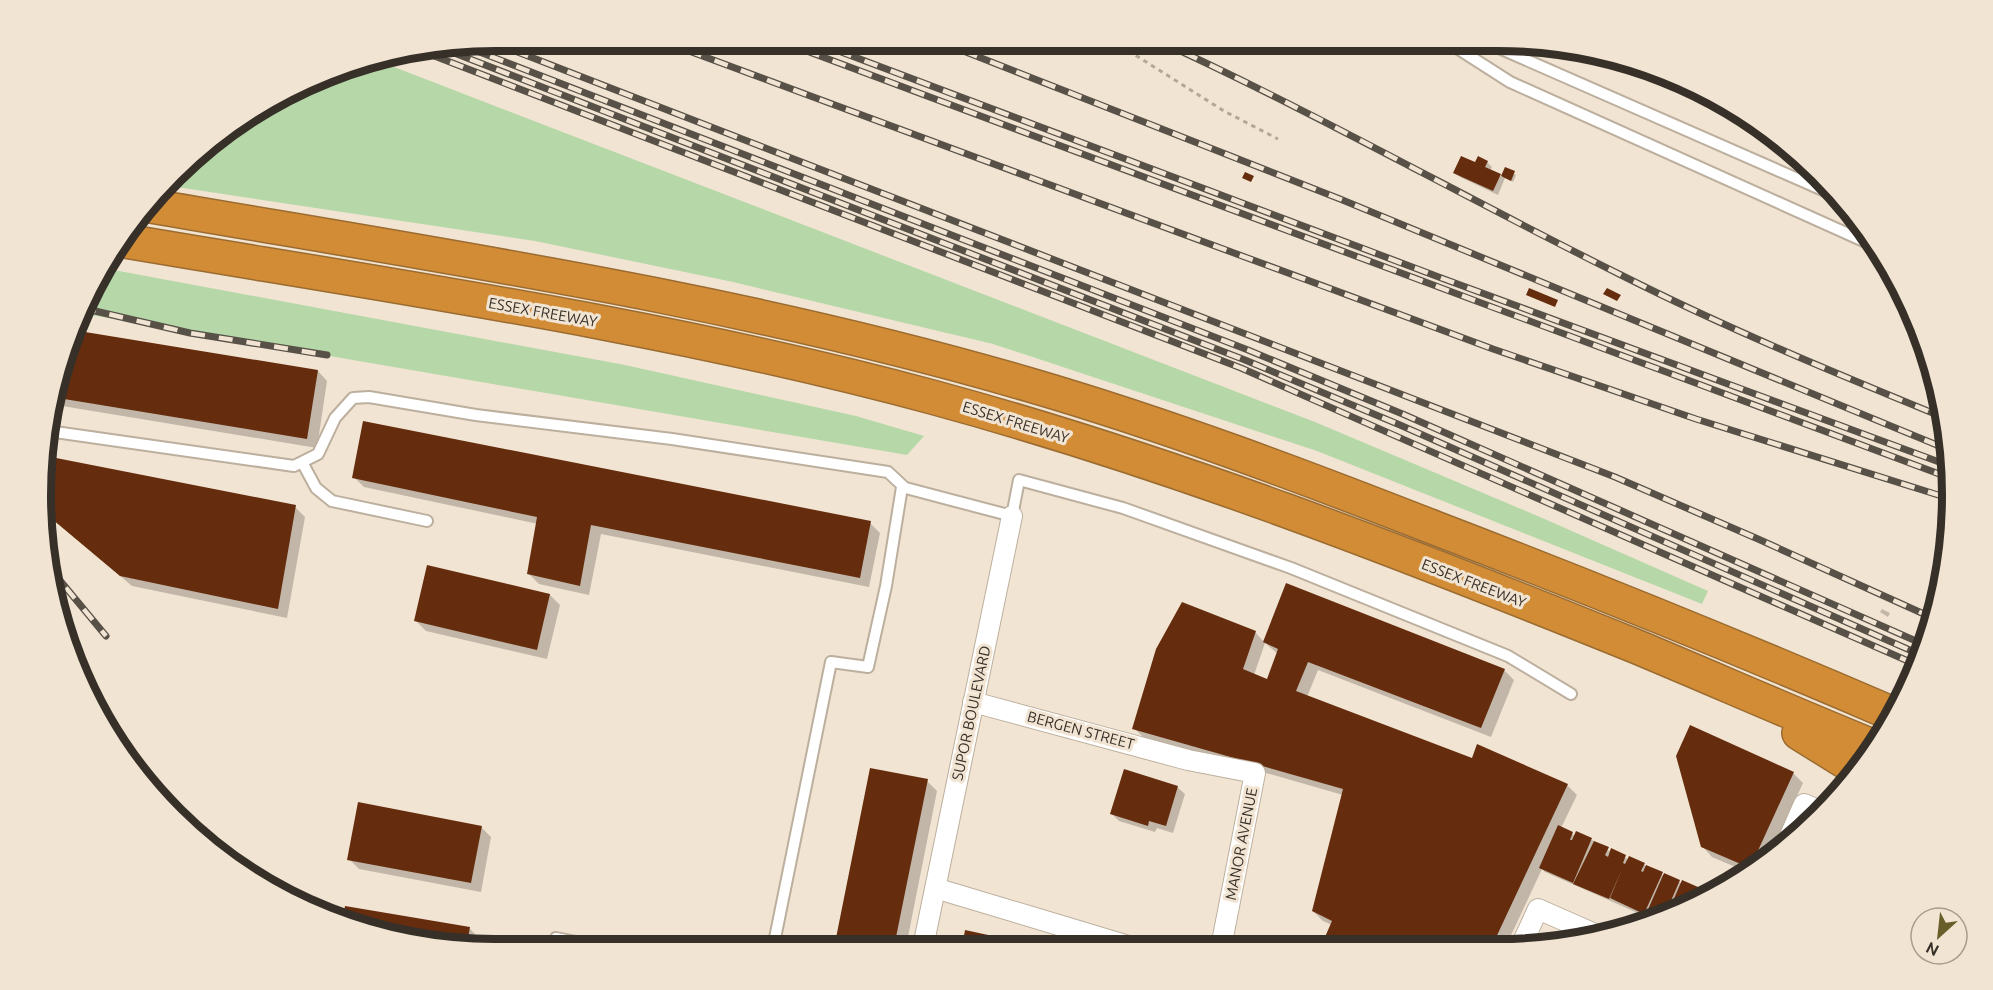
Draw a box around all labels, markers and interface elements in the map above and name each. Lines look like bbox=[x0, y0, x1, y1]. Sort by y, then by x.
street label: ESSEX FREEWAY bbox=[487, 294, 599, 330]
street label: ESSEX FREEWAY bbox=[961, 398, 1072, 446]
street label: ESSEX FREEWAY bbox=[1419, 555, 1529, 611]
street label: SUPOR BOULEVARD bbox=[948, 644, 994, 782]
street label: BERGEN STREET bbox=[1025, 708, 1137, 753]
street label: MANOR AVENUE bbox=[1222, 786, 1260, 902]
north arrow bbox=[1909, 906, 1969, 966]
text: N bbox=[1923, 939, 1942, 960]

